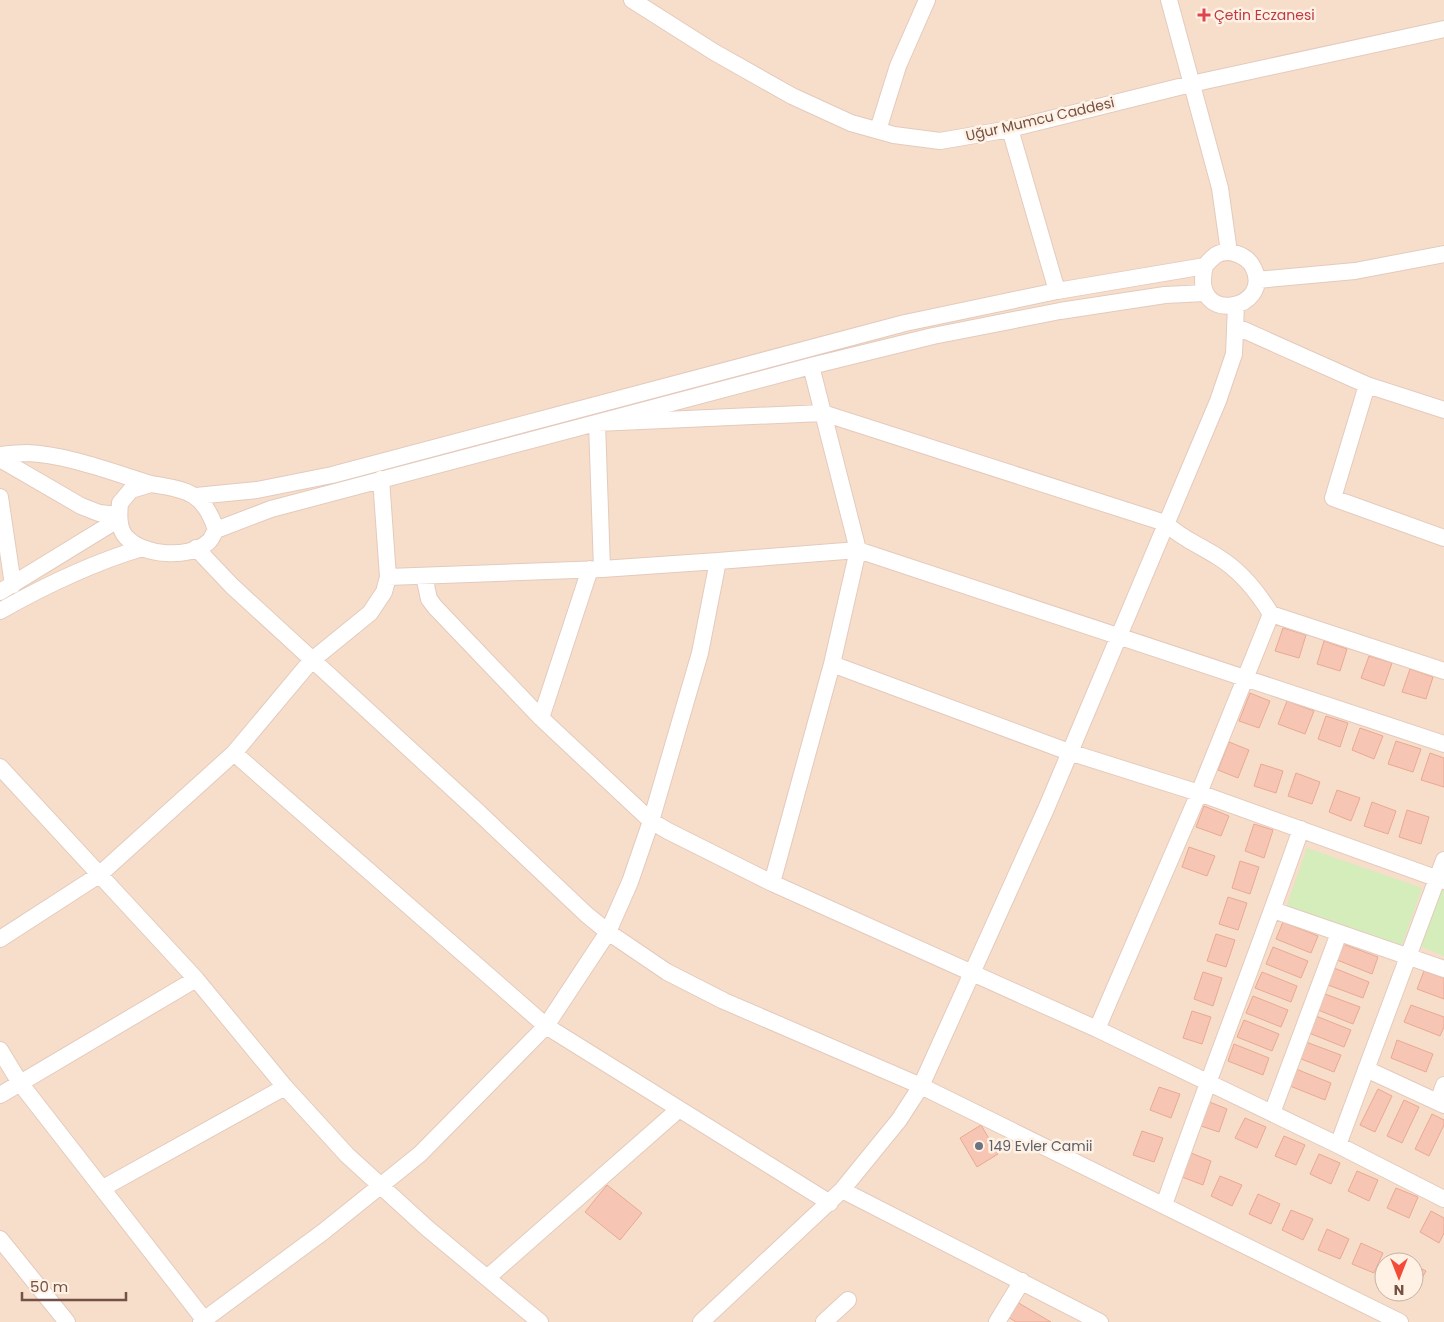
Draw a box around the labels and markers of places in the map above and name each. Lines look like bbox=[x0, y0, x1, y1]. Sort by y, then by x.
place label: Çetin Eczanesi bbox=[1214, 5, 1315, 25]
marker: Çetin Eczanesi bbox=[1198, 9, 1210, 21]
place label: 149 Evler Camii bbox=[989, 1136, 1093, 1156]
marker: 149 Evler Camii bbox=[973, 1140, 985, 1152]

